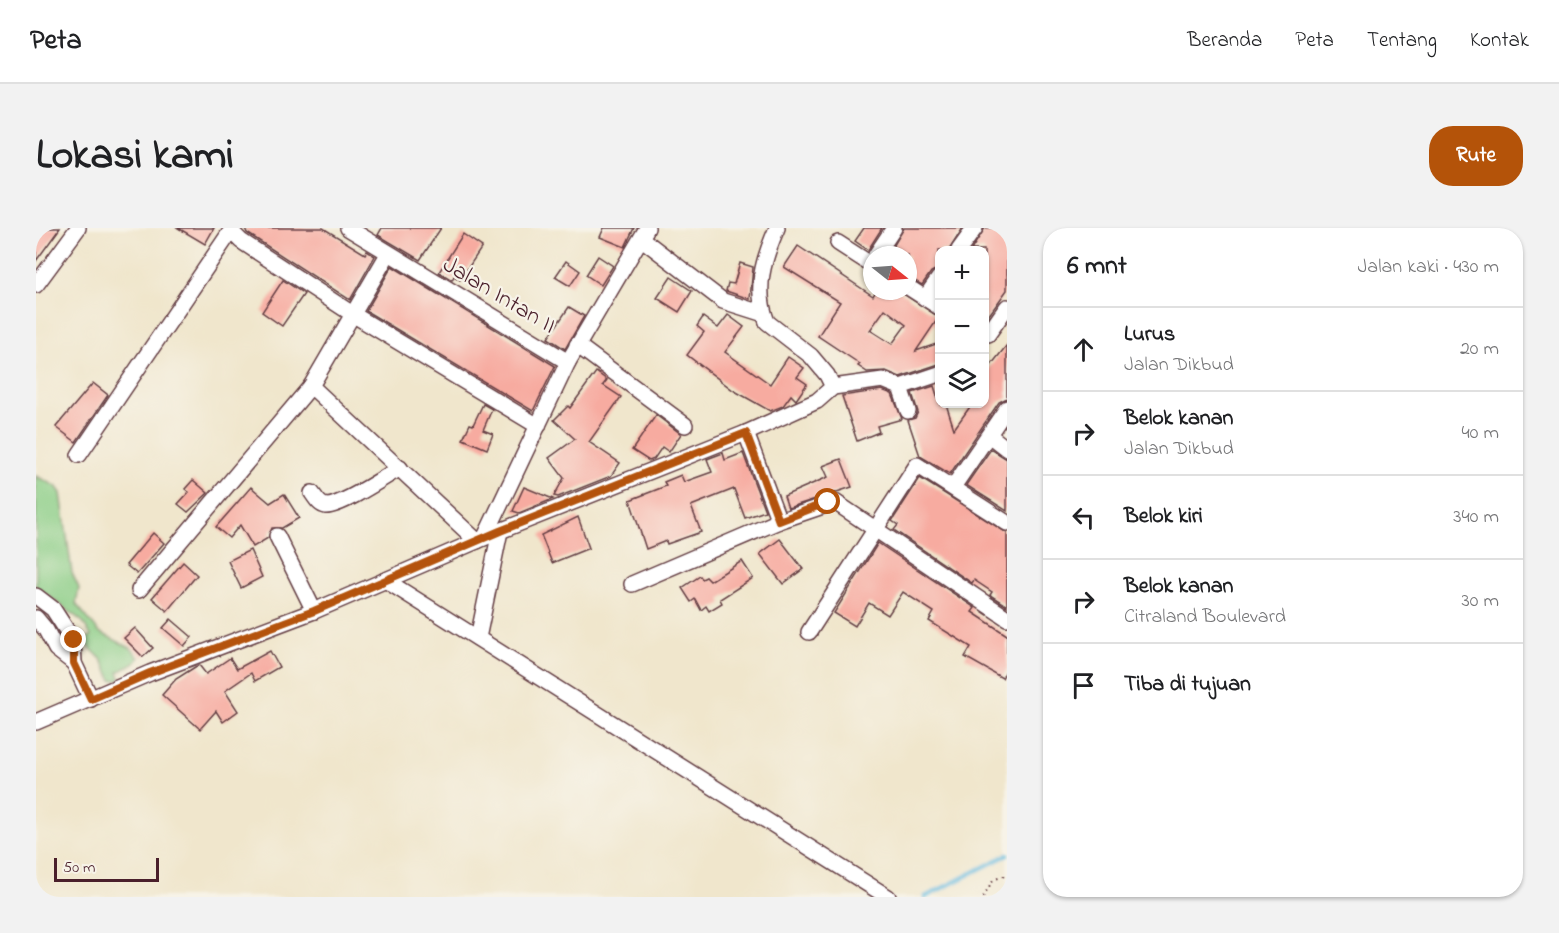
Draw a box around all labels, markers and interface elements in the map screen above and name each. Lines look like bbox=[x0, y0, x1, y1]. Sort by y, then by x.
text: Peta bbox=[30, 21, 82, 62]
text: Beranda bbox=[1187, 26, 1262, 56]
text: Peta bbox=[1295, 26, 1334, 56]
text: Tentang bbox=[1367, 26, 1437, 56]
text: Kontak bbox=[1470, 26, 1529, 56]
text: Lokasi kami bbox=[36, 126, 234, 187]
button: Rute bbox=[1429, 126, 1523, 186]
north arrow bbox=[863, 246, 917, 300]
map controls bbox=[935, 246, 989, 408]
button: + bbox=[935, 246, 989, 300]
street label: Jalan Intan II bbox=[435, 248, 562, 344]
text: 6 mnt bbox=[1067, 248, 1127, 286]
text: Jalan kaki · 430 m bbox=[1358, 253, 1499, 282]
button: − bbox=[935, 300, 989, 354]
text: Lurus bbox=[1124, 319, 1175, 351]
icon: ahead bbox=[1067, 333, 1100, 366]
text: 20 m bbox=[1460, 335, 1499, 364]
text: Jalan Dikbud bbox=[1124, 351, 1234, 380]
button: layers bbox=[935, 354, 989, 408]
text: Belok kanan bbox=[1124, 403, 1233, 435]
icon: right bbox=[1067, 417, 1100, 450]
text: 40 m bbox=[1462, 419, 1499, 448]
text: Jalan Dikbud bbox=[1124, 435, 1234, 464]
route start bbox=[814, 488, 840, 514]
icon: left bbox=[1067, 501, 1100, 534]
text: Belok kiri bbox=[1124, 501, 1203, 533]
text: 340 m bbox=[1453, 503, 1499, 532]
text: Belok kanan bbox=[1124, 571, 1233, 603]
icon: right bbox=[1067, 585, 1100, 618]
text: 30 m bbox=[1462, 587, 1499, 616]
text: Citraland Boulevard bbox=[1124, 603, 1286, 632]
route end bbox=[60, 626, 86, 652]
icon: arrive bbox=[1067, 669, 1100, 702]
text: Tiba di tujuan bbox=[1124, 669, 1251, 701]
scale bar bbox=[54, 855, 159, 882]
text: 50 m bbox=[63, 856, 95, 880]

